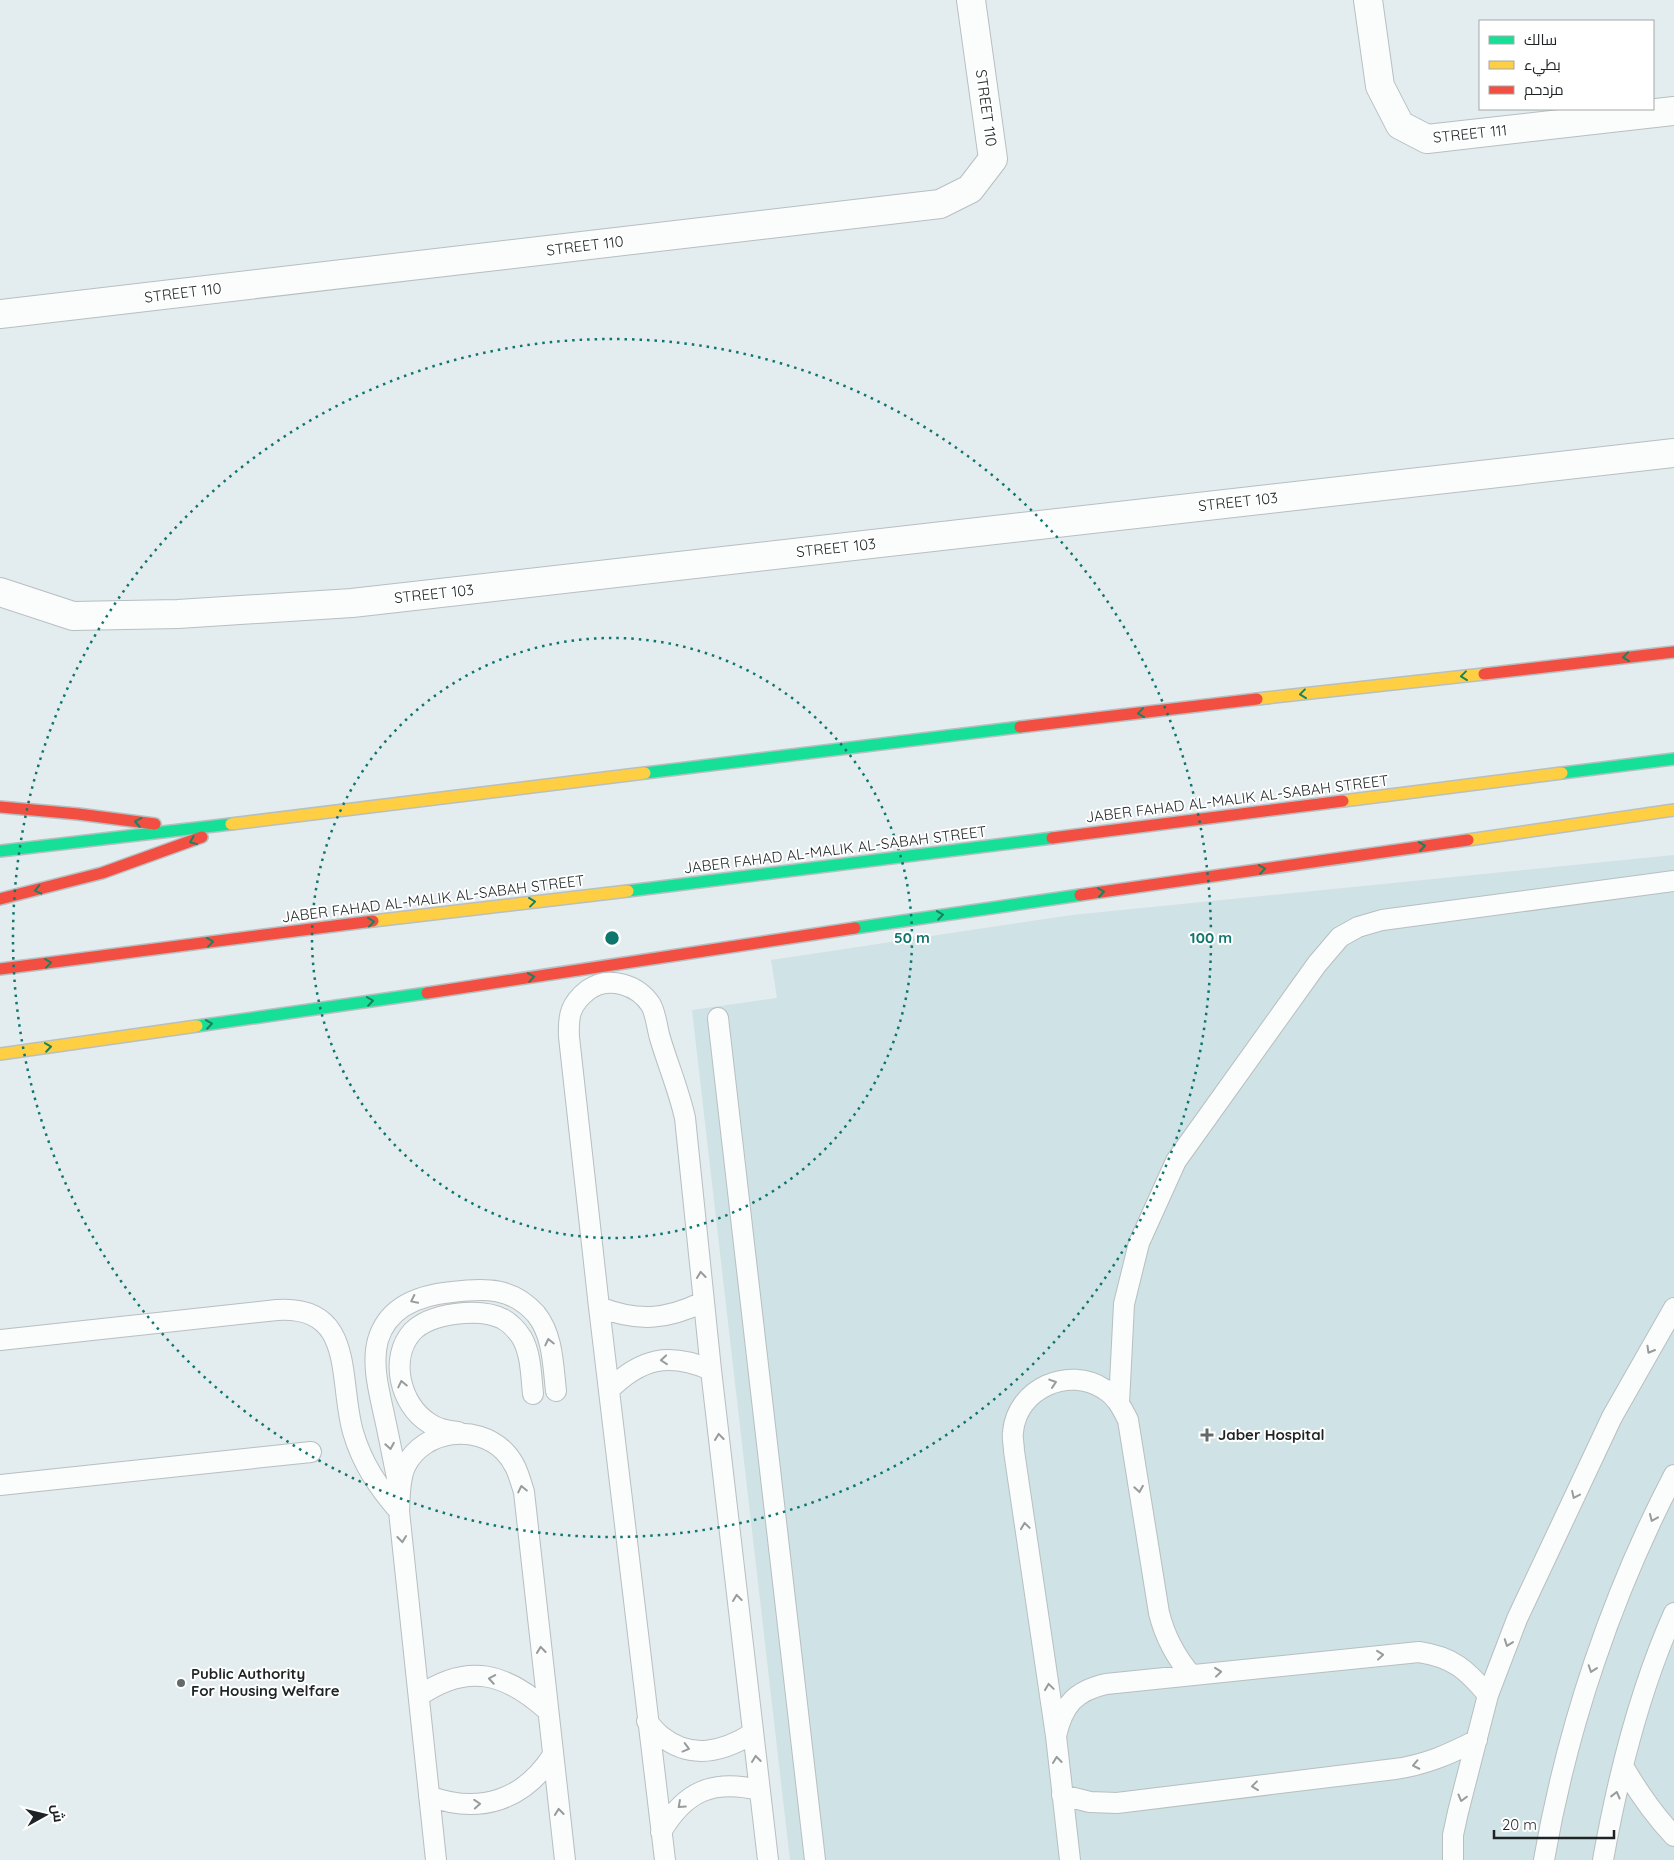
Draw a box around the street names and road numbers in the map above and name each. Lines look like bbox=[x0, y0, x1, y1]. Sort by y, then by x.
street label: STREET 110 bbox=[972, 68, 1001, 148]
street label: STREET 111 bbox=[1432, 120, 1508, 147]
street label: STREET 110 bbox=[545, 231, 625, 260]
street label: STREET 110 bbox=[143, 278, 223, 307]
street label: STREET 103 bbox=[1197, 488, 1279, 515]
street label: STREET 103 bbox=[795, 534, 877, 561]
street label: STREET 103 bbox=[393, 580, 475, 607]
street label: JABER FAHAD AL-MALIK AL-SABAH STREET bbox=[1084, 770, 1389, 827]
street label: JABER FAHAD AL-MALIK AL-SABAH STREET bbox=[682, 821, 987, 878]
street label: JABER FAHAD AL-MALIK AL-SABAH STREET bbox=[280, 870, 585, 927]

